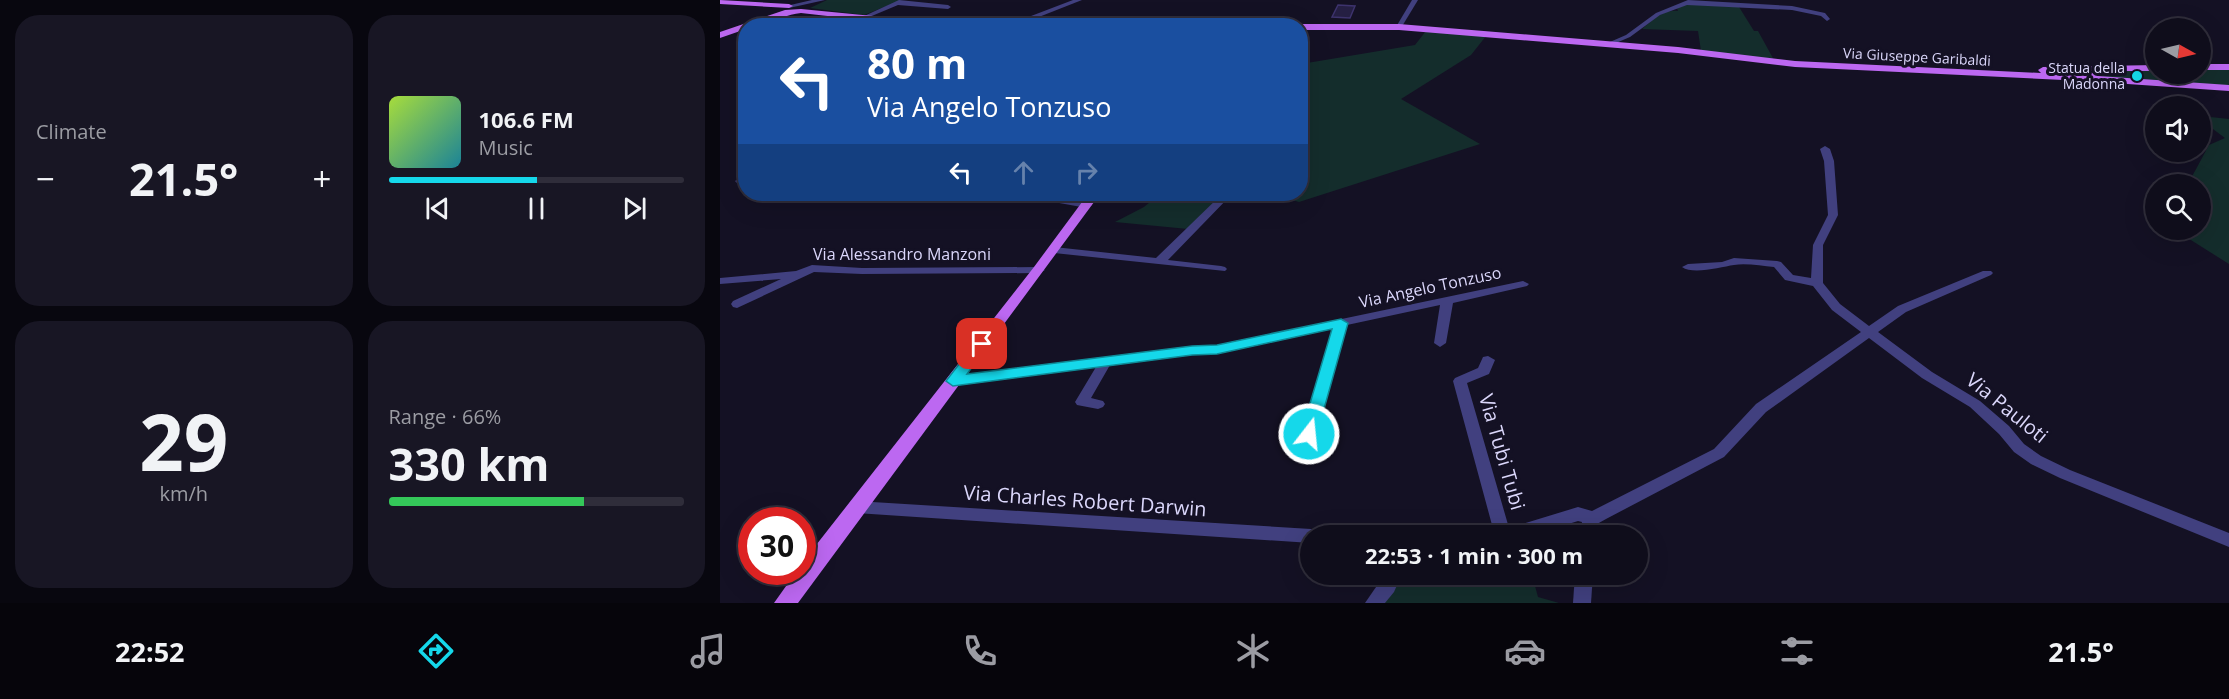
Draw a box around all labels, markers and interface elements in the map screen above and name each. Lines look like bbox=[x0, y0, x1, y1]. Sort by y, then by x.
north arrow bbox=[2145, 18, 2211, 84]
map controls bbox=[2145, 18, 2211, 240]
text: 80 m bbox=[867, 34, 967, 91]
icon: left bbox=[768, 42, 846, 120]
street label: Via Giuseppe Garibaldi bbox=[1843, 43, 1991, 70]
place label: Statua della Madonna bbox=[2048, 58, 2125, 93]
marker: Statua della Madonna bbox=[2130, 69, 2144, 83]
text: Via Angelo Tonzuso bbox=[867, 88, 1111, 125]
button: sound bbox=[2145, 96, 2211, 162]
text: 106.6 FM bbox=[479, 104, 574, 134]
text: Climate bbox=[36, 118, 107, 145]
text: Music bbox=[479, 134, 533, 161]
text: 21.5° bbox=[129, 148, 238, 209]
text: − bbox=[36, 156, 55, 201]
text: + bbox=[313, 156, 331, 201]
icon: left bbox=[944, 156, 977, 189]
icon: ahead bbox=[1007, 156, 1040, 189]
icon: right bbox=[1070, 156, 1103, 189]
button: search bbox=[2145, 174, 2211, 240]
icon: previous bbox=[421, 192, 454, 225]
icon: pause bbox=[520, 192, 553, 225]
icon: next bbox=[618, 192, 651, 225]
street label: Via Alessandro Manzoni bbox=[813, 243, 991, 265]
street label: Via Angelo Tonzuso bbox=[1357, 261, 1503, 313]
pin bbox=[956, 318, 1007, 369]
icon: arrive bbox=[965, 327, 998, 360]
street label: Via Pauloti bbox=[1961, 366, 2054, 449]
text: 29 bbox=[139, 388, 228, 494]
street label: Via Tubi Tubi bbox=[1473, 391, 1532, 513]
position arrow bbox=[1277, 402, 1341, 466]
text: Range · 66% bbox=[389, 403, 501, 430]
text: 330 km bbox=[389, 433, 549, 494]
street label: Via Charles Robert Darwin bbox=[963, 479, 1207, 522]
text: km/h bbox=[159, 480, 208, 507]
speed limit sign: 30 bbox=[738, 507, 816, 585]
text: 22:53 · 1 min · 300 m bbox=[1365, 540, 1583, 570]
icon: directions bbox=[415, 630, 457, 672]
icon: music bbox=[687, 630, 729, 672]
icon: phone bbox=[959, 630, 1001, 672]
icon: climate bbox=[1232, 630, 1274, 672]
icon: car bbox=[1504, 630, 1546, 672]
icon: filters bbox=[1776, 630, 1818, 672]
text: 22:52 bbox=[115, 633, 185, 670]
text: 21.5° bbox=[2048, 633, 2114, 670]

